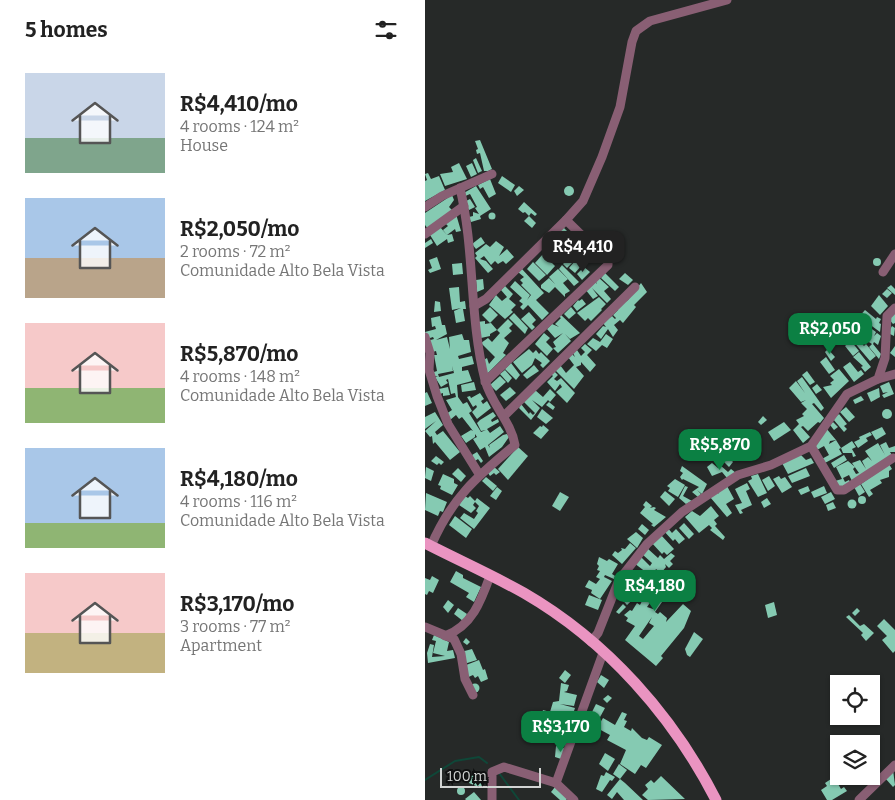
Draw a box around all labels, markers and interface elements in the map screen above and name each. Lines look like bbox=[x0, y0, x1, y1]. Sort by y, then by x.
icon: filters bbox=[372, 16, 400, 44]
text: 5 homes bbox=[25, 17, 108, 43]
text: R$4,410/mo bbox=[180, 91, 298, 117]
icon: home bbox=[65, 93, 125, 153]
text: 4 rooms · 124 m² bbox=[180, 117, 299, 136]
text: House bbox=[180, 136, 228, 155]
text: R$2,050/mo bbox=[180, 216, 299, 242]
icon: home bbox=[65, 218, 125, 278]
pin: R$4,410 bbox=[537, 230, 629, 273]
text: R$4,410 bbox=[553, 237, 613, 256]
text: 2 rooms · 72 m² bbox=[180, 242, 290, 261]
text: Comunidade Alto Bela Vista bbox=[180, 261, 385, 280]
pin: R$2,050 bbox=[784, 312, 876, 355]
text: R$2,050 bbox=[799, 319, 861, 338]
text: R$5,870/mo bbox=[180, 341, 298, 367]
icon: home bbox=[65, 343, 125, 403]
text: 4 rooms · 148 m² bbox=[180, 367, 300, 386]
text: Comunidade Alto Bela Vista bbox=[180, 386, 385, 405]
pin: R$5,870 bbox=[674, 428, 766, 471]
text: R$5,870 bbox=[690, 435, 750, 454]
text: R$4,180/mo bbox=[180, 466, 298, 492]
icon: home bbox=[65, 468, 125, 528]
text: 4 rooms · 116 m² bbox=[180, 492, 297, 511]
text: Comunidade Alto Bela Vista bbox=[180, 511, 385, 530]
pin: R$4,180 bbox=[609, 570, 701, 612]
text: R$4,180 bbox=[625, 576, 685, 595]
text: R$3,170/mo bbox=[180, 591, 294, 617]
icon: home bbox=[65, 593, 125, 653]
text: 3 rooms · 77 m² bbox=[180, 617, 290, 636]
text: Apartment bbox=[180, 636, 262, 655]
map controls bbox=[830, 675, 880, 785]
button: locate bbox=[830, 675, 880, 725]
pin: R$3,170 bbox=[515, 710, 607, 753]
text: R$3,170 bbox=[532, 717, 590, 736]
button: layers bbox=[830, 735, 880, 785]
scale bar bbox=[440, 765, 541, 788]
text: 100 m bbox=[447, 768, 487, 785]

